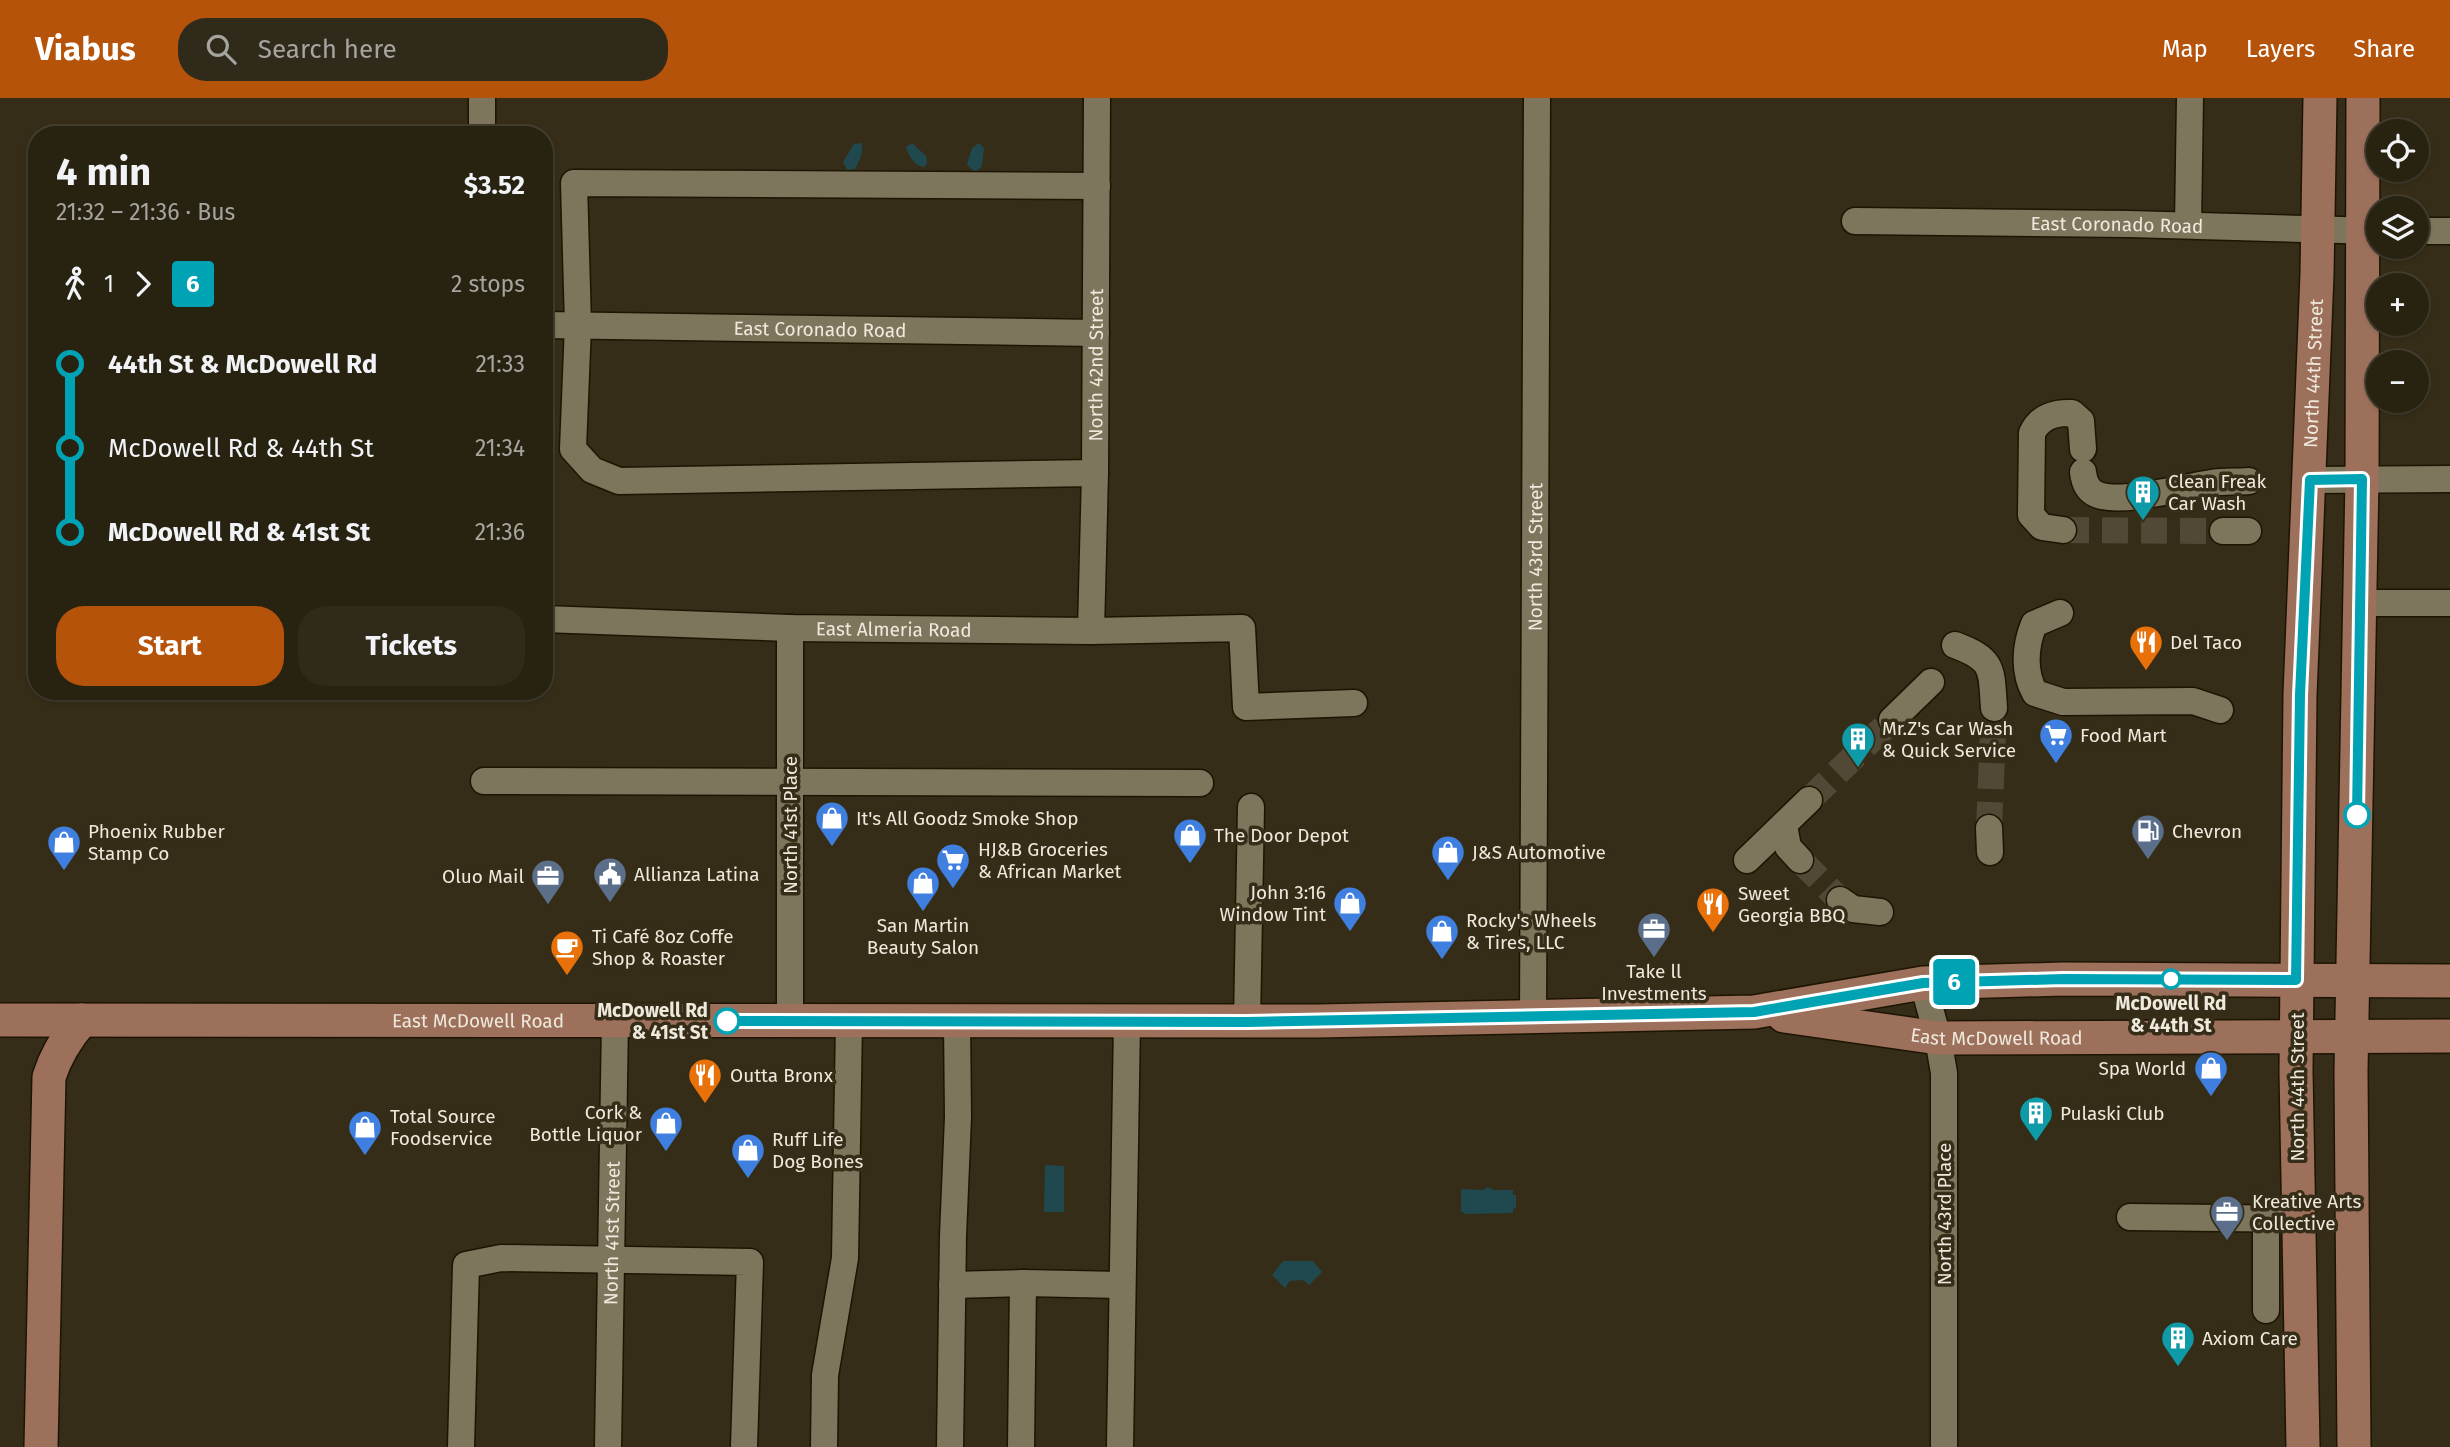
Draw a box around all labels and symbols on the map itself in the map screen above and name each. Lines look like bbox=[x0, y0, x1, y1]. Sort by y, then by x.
street label: East Coronado Road bbox=[2030, 211, 2204, 238]
street label: North 42nd Street bbox=[1084, 288, 1107, 441]
street label: North 44th Street bbox=[2298, 298, 2327, 448]
street label: East Coronado Road bbox=[733, 316, 907, 342]
place label: Clean Freak Car Wash bbox=[2168, 470, 2267, 515]
building icon: Clean Freak Car Wash bbox=[2124, 473, 2162, 522]
street label: North 43rd Street bbox=[1523, 483, 1547, 631]
street label: East Almeria Road bbox=[816, 617, 972, 641]
restaurant icon: Del Taco bbox=[2127, 623, 2165, 672]
place label: Del Taco bbox=[2170, 631, 2242, 654]
supermarket icon: Food Mart bbox=[2037, 716, 2075, 765]
place label: Mr.Z's Car Wash & Quick Service bbox=[1882, 717, 2016, 762]
building icon: Mr.Z's Car Wash & Quick Service bbox=[1839, 720, 1877, 769]
place label: Food Mart bbox=[2080, 724, 2167, 747]
street label: North 41st Place bbox=[779, 756, 802, 894]
shop icon: It's All Goodz Smoke Shop bbox=[813, 799, 851, 848]
unlabelled marker bbox=[2344, 802, 2370, 828]
place label: It's All Goodz Smoke Shop bbox=[856, 807, 1079, 830]
fuel station icon: Chevron bbox=[2129, 812, 2167, 861]
shop icon: The Door Depot bbox=[1171, 816, 1209, 865]
place label: Phoenix Rubber Stamp Co bbox=[88, 820, 225, 865]
place label: Chevron bbox=[2172, 820, 2242, 843]
shop icon: Phoenix Rubber Stamp Co bbox=[45, 823, 83, 872]
place label: The Door Depot bbox=[1214, 824, 1349, 847]
shop icon: J&S Automotive bbox=[1429, 833, 1467, 882]
place label: HJ&B Groceries & African Market bbox=[978, 838, 1122, 883]
supermarket icon: HJ&B Groceries & African Market bbox=[934, 841, 972, 890]
place label: J&S Automotive bbox=[1472, 841, 1606, 864]
public building icon: Allianza Latina bbox=[591, 855, 629, 904]
office icon: Oluo Mail bbox=[529, 857, 567, 906]
place label: Allianza Latina bbox=[634, 863, 760, 886]
shop icon: San Martin Beauty Salon bbox=[904, 864, 942, 913]
place label: Oluo Mail bbox=[442, 865, 524, 888]
place label: John 3:16 Window Tint bbox=[1220, 881, 1326, 926]
place label: Sweet Georgia BBQ bbox=[1738, 882, 1845, 927]
shop icon: John 3:16 Window Tint bbox=[1331, 884, 1369, 933]
restaurant icon: Sweet Georgia BBQ bbox=[1694, 885, 1732, 934]
place label: Rocky's Wheels & Tires, LLC bbox=[1466, 909, 1596, 954]
office icon: Take ll Investments bbox=[1635, 910, 1673, 959]
shop icon: Rocky's Wheels & Tires, LLC bbox=[1423, 912, 1461, 961]
place label: San Martin Beauty Salon bbox=[867, 914, 979, 959]
place label: Ti Café 8oz Coffe Shop & Roaster bbox=[592, 925, 734, 970]
cafe icon: Ti Café 8oz Coffe Shop & Roaster bbox=[548, 928, 586, 977]
line badge: 6 bbox=[1931, 959, 1977, 1005]
place label: Take ll Investments bbox=[1601, 960, 1707, 1005]
marker: McDowell Rd & 44th St bbox=[2161, 969, 2181, 989]
place label: McDowell Rd & 44th St bbox=[2116, 992, 2226, 1037]
place label: McDowell Rd & 41st St bbox=[597, 999, 709, 1044]
marker: McDowell Rd & 41st St bbox=[714, 1008, 740, 1034]
street label: East McDowell Road bbox=[392, 1009, 564, 1032]
street label: North 44th Street bbox=[2286, 1012, 2309, 1162]
street label: East McDowell Road bbox=[1909, 1023, 2083, 1050]
shop icon: Spa World bbox=[2192, 1049, 2230, 1098]
restaurant icon: Outta Bronx bbox=[686, 1056, 724, 1105]
place label: Spa World bbox=[2098, 1057, 2186, 1080]
place label: Outta Bronx bbox=[730, 1064, 834, 1087]
building icon: Pulaski Club bbox=[2017, 1094, 2055, 1143]
place label: Cork & Bottle Liquor bbox=[529, 1101, 643, 1146]
place label: Pulaski Club bbox=[2060, 1102, 2165, 1125]
shop icon: Cork & Bottle Liquor bbox=[647, 1104, 685, 1153]
place label: Total Source Foodservice bbox=[390, 1105, 496, 1150]
shop icon: Total Source Foodservice bbox=[346, 1108, 384, 1157]
place label: Ruff Life Dog Bones bbox=[772, 1128, 863, 1173]
shop icon: Ruff Life Dog Bones bbox=[729, 1131, 767, 1180]
street label: North 43rd Place bbox=[1933, 1143, 1956, 1285]
street label: North 41st Street bbox=[599, 1161, 624, 1305]
place label: Kreative Arts Collective bbox=[2252, 1190, 2361, 1235]
office icon: Kreative Arts Collective bbox=[2208, 1193, 2246, 1242]
building icon: Axiom Care bbox=[2159, 1319, 2197, 1368]
place label: Axiom Care bbox=[2202, 1327, 2298, 1350]

